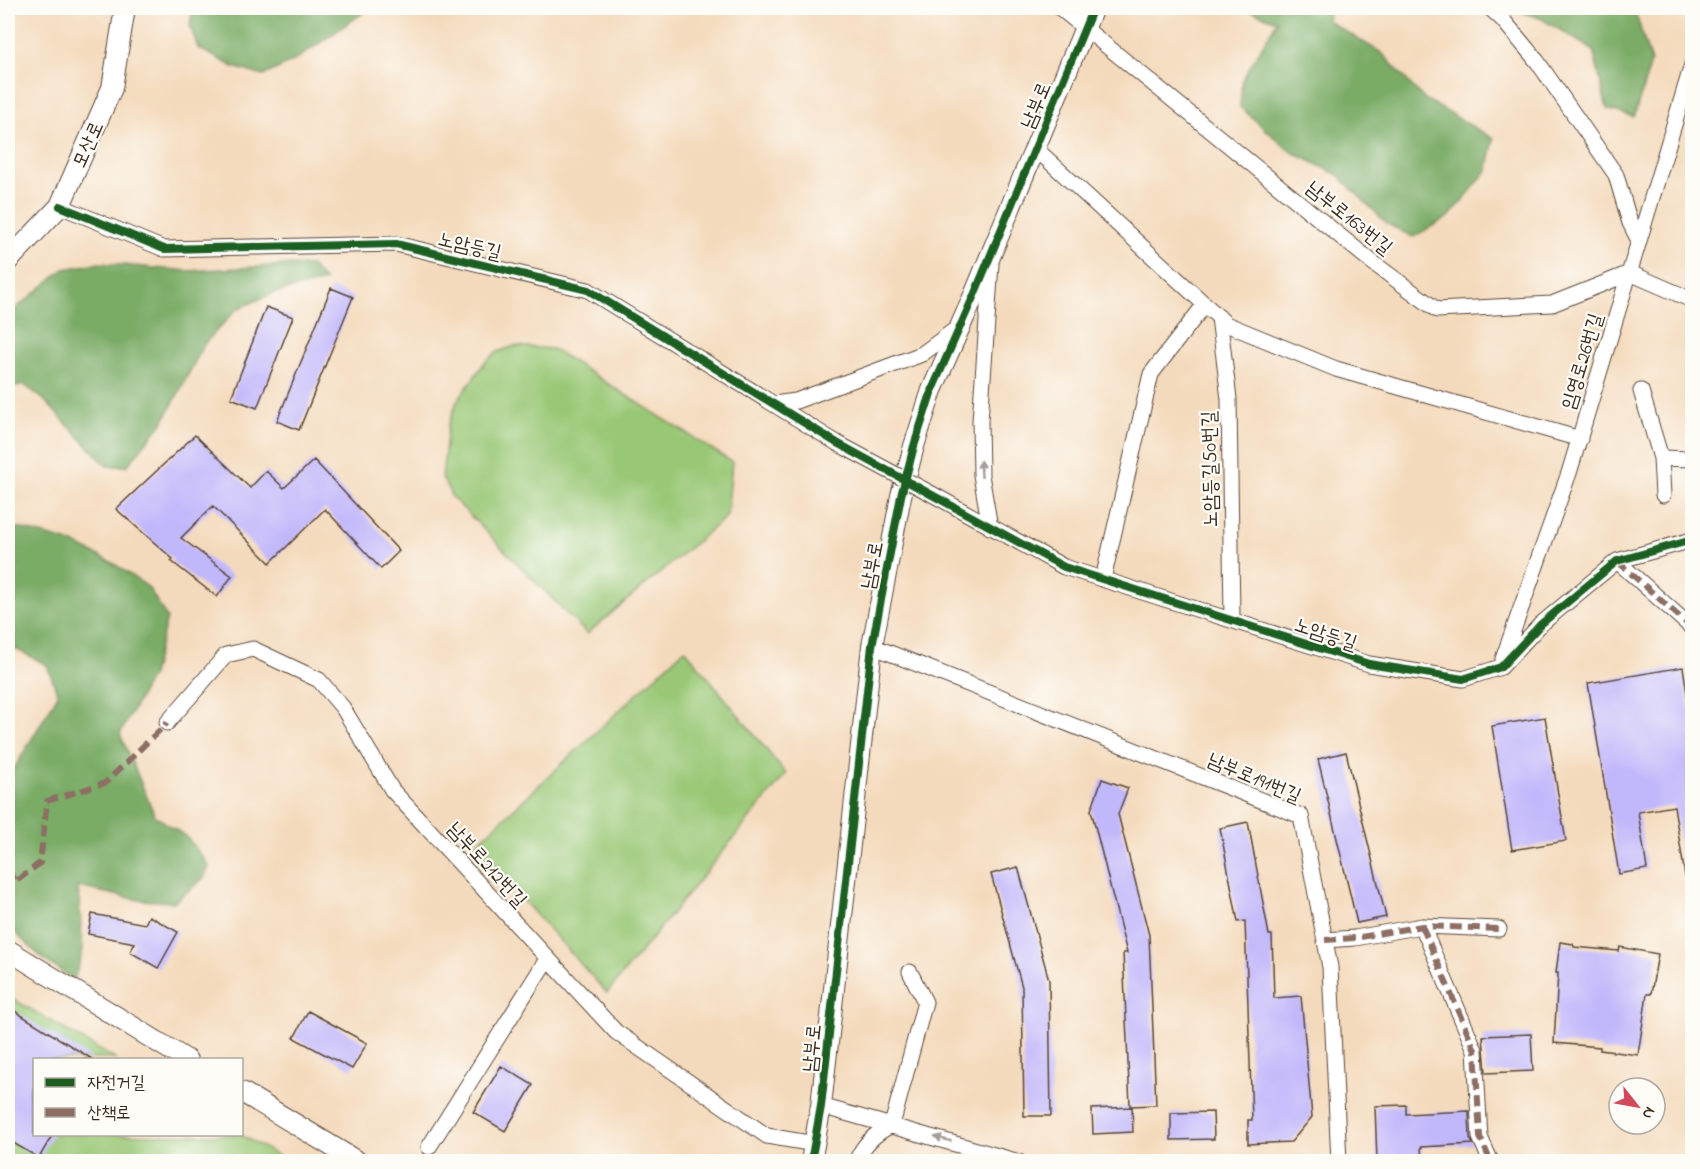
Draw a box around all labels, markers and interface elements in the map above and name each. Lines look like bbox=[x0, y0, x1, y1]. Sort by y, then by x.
street label: 남부로 bbox=[1015, 78, 1060, 134]
street label: 모산로 bbox=[66, 117, 112, 173]
street label: 남부로163번길 bbox=[1299, 175, 1398, 263]
street label: 노암등길 bbox=[435, 226, 504, 269]
street label: 임영로26번길 bbox=[1555, 310, 1612, 413]
street label: 노암등길50번길 bbox=[1196, 410, 1227, 528]
one-way arrow bbox=[977, 460, 986, 479]
street label: 남부로 bbox=[855, 539, 892, 592]
street label: 노암등길 bbox=[1290, 612, 1360, 659]
street label: 남부로191번길 bbox=[1203, 747, 1305, 812]
street label: 남부로212번길 bbox=[440, 816, 533, 915]
street label: 남부로 bbox=[797, 1023, 830, 1074]
legend bbox=[33, 1058, 243, 1136]
text: 자전거길 bbox=[87, 1071, 145, 1097]
north arrow bbox=[1607, 1076, 1667, 1136]
text: 산책로 bbox=[87, 1101, 130, 1127]
text: N bbox=[1635, 1102, 1661, 1124]
one-way arrow bbox=[934, 1134, 952, 1144]

